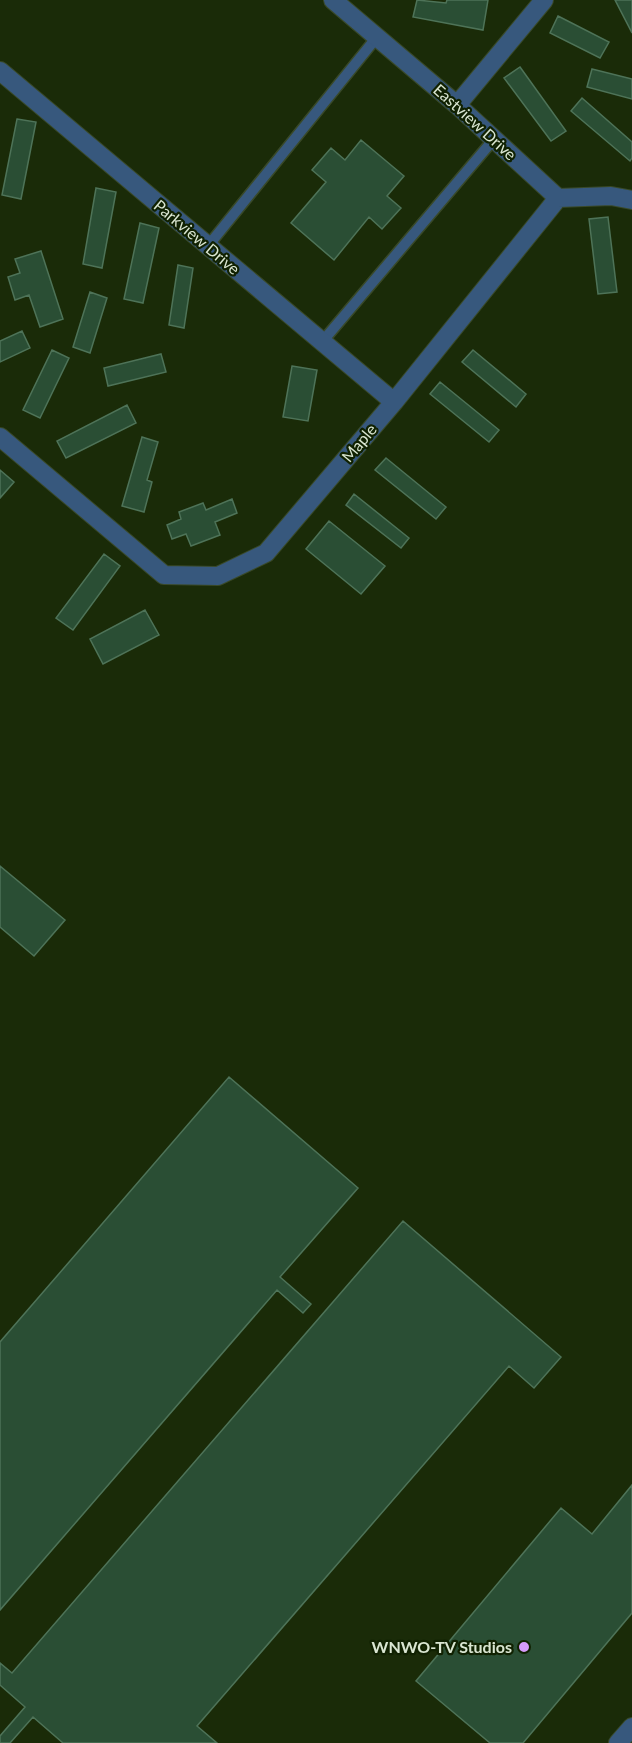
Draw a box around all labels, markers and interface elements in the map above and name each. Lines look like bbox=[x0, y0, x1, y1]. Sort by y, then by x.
street label: Eastview Drive bbox=[430, 80, 521, 164]
street label: Parkview Drive bbox=[151, 195, 244, 278]
street label: Maple bbox=[337, 420, 380, 466]
place label: WNWO-TV Studios bbox=[372, 1637, 512, 1656]
marker: WNWO-TV Studios bbox=[517, 1640, 531, 1654]

